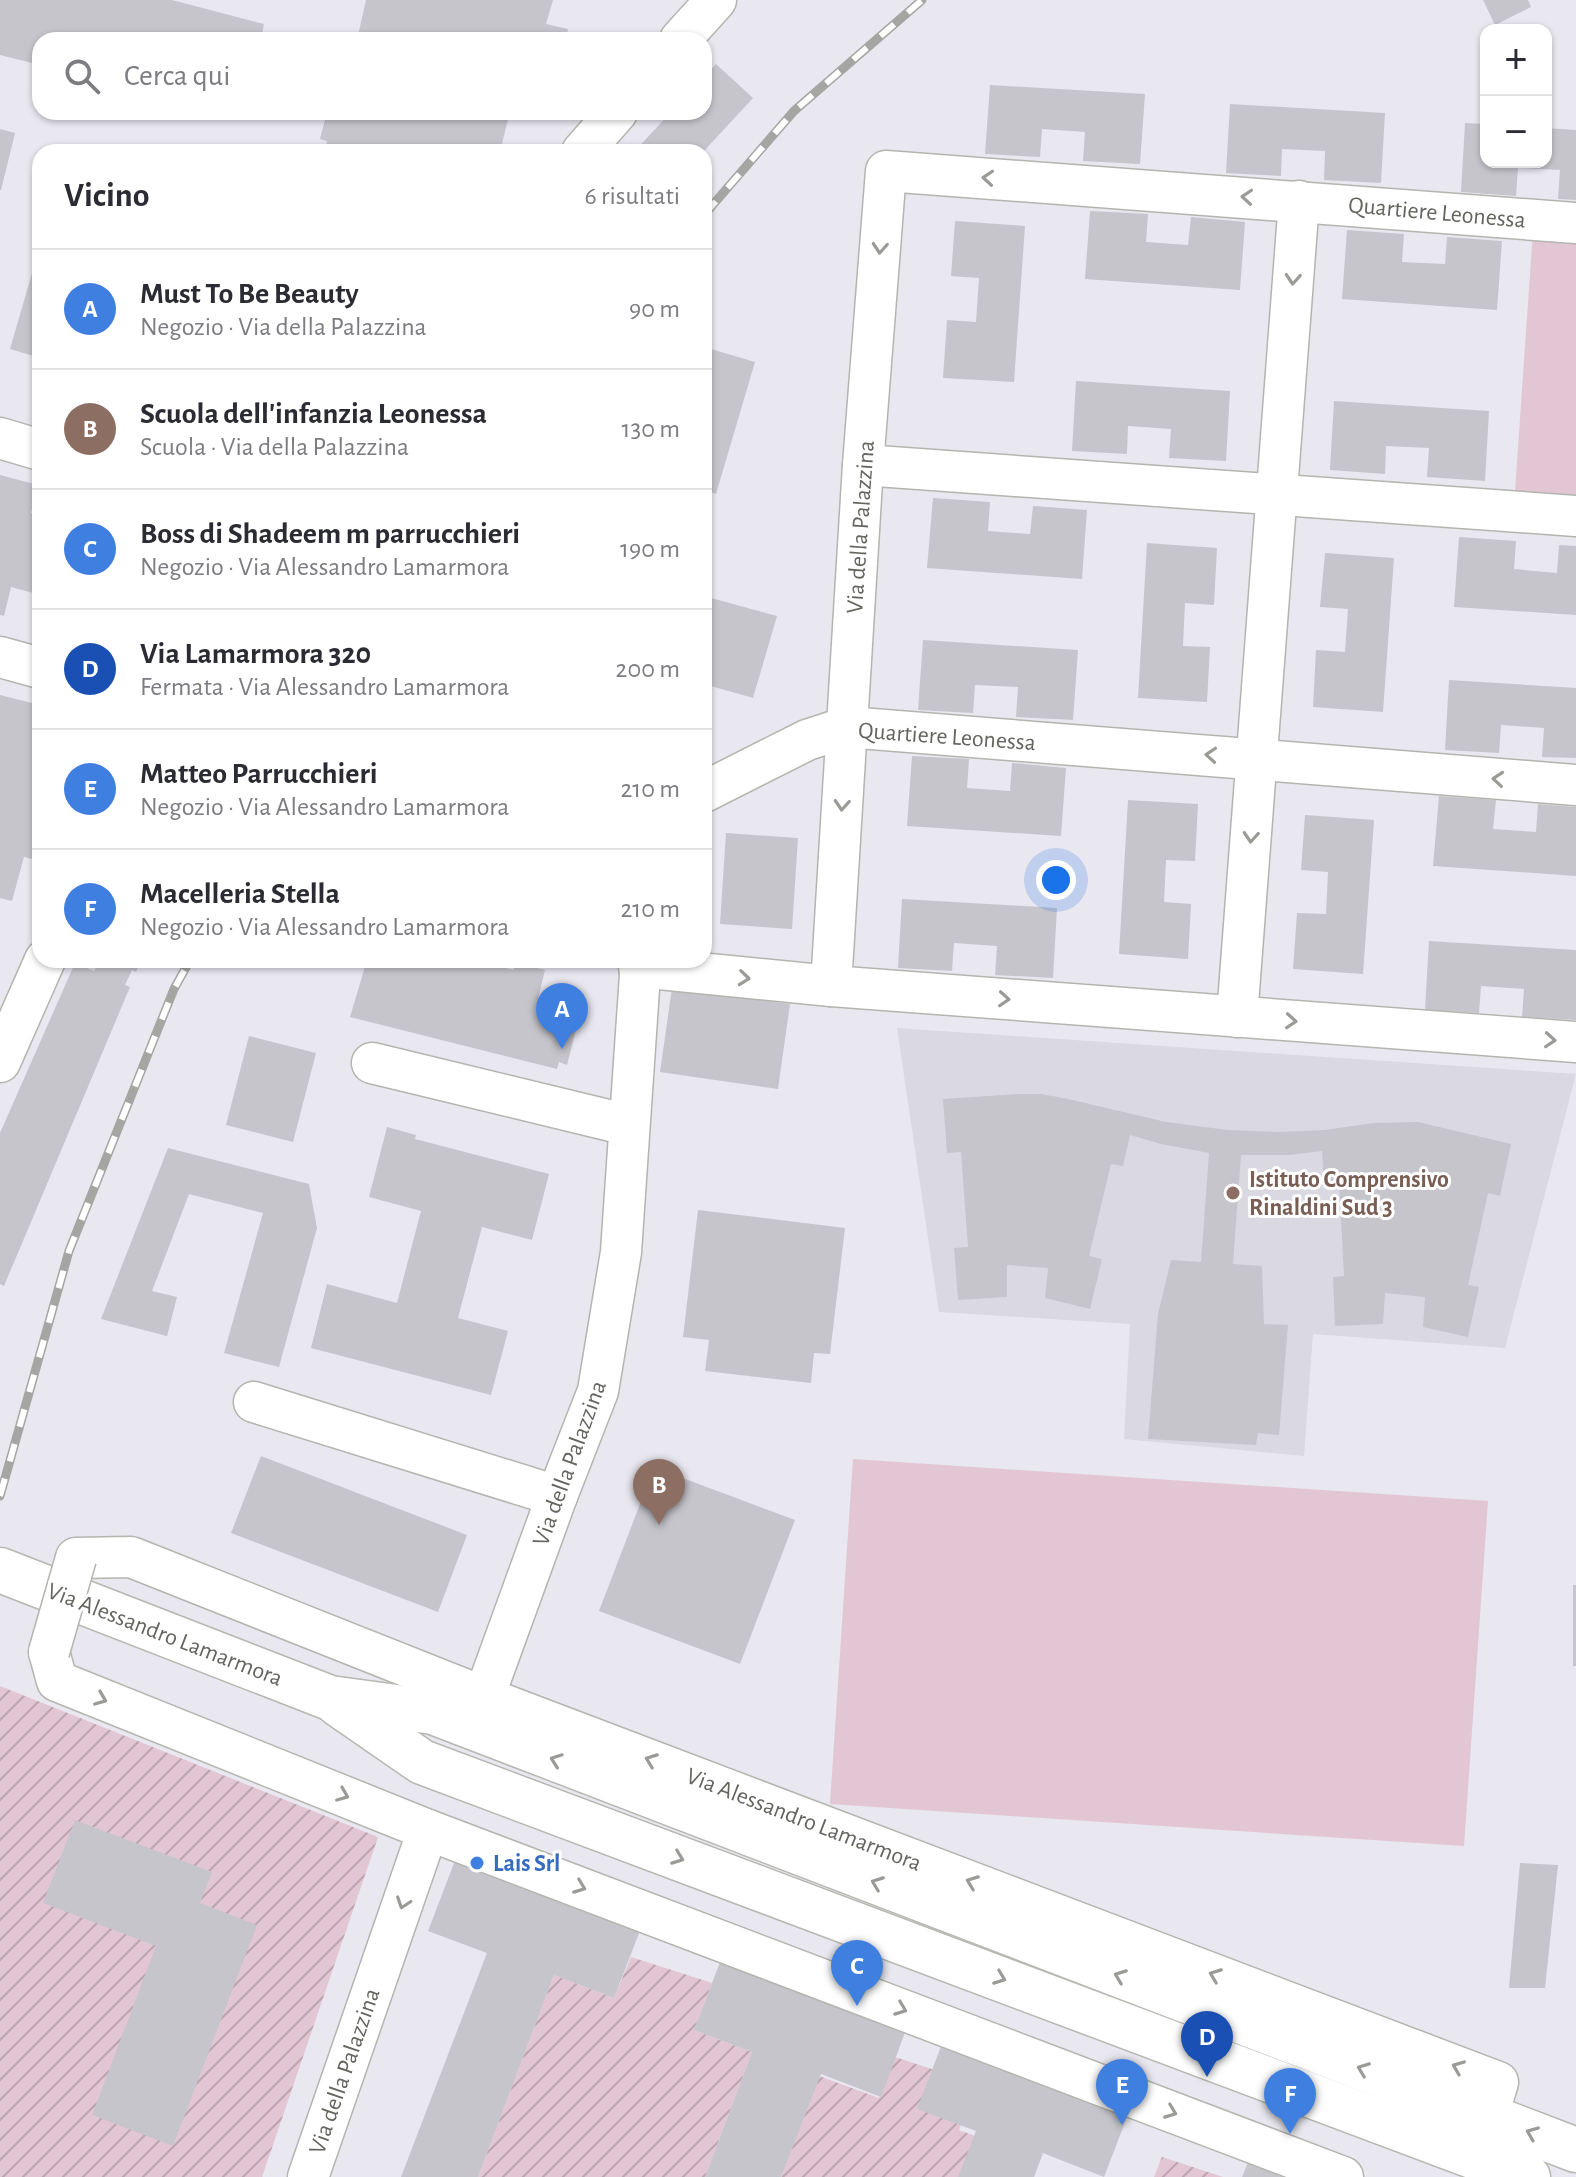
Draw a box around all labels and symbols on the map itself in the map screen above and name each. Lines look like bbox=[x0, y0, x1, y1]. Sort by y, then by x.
one-way arrow bbox=[981, 170, 994, 187]
one-way arrow bbox=[1240, 189, 1253, 206]
street label: Quartiere Leonessa bbox=[1347, 193, 1527, 233]
one-way arrow bbox=[872, 242, 889, 255]
one-way arrow bbox=[1285, 273, 1302, 286]
street label: Via della Palazzina bbox=[843, 440, 879, 615]
street label: Quartiere Leonessa bbox=[857, 719, 1037, 755]
one-way arrow bbox=[1204, 747, 1217, 764]
one-way arrow bbox=[1491, 771, 1504, 788]
one-way arrow bbox=[834, 799, 851, 812]
one-way arrow bbox=[1243, 831, 1260, 844]
your location bbox=[1036, 860, 1076, 900]
one-way arrow bbox=[738, 969, 751, 986]
pin: A bbox=[536, 983, 588, 1049]
one-way arrow bbox=[998, 990, 1011, 1007]
one-way arrow bbox=[1285, 1012, 1298, 1029]
one-way arrow bbox=[1544, 1031, 1557, 1048]
place label: Istituto Comprensivo Rinaldini Sud 3 bbox=[1249, 1168, 1449, 1220]
marker: Istituto Comprensivo Rinaldini Sud 3 bbox=[1224, 1184, 1242, 1202]
street label: Via della Palazzina bbox=[529, 1378, 611, 1549]
pin: B bbox=[633, 1459, 685, 1525]
street label: Via Alessandro Lamarmora bbox=[44, 1579, 286, 1691]
one-way arrow bbox=[93, 1689, 107, 1706]
one-way arrow bbox=[550, 1753, 564, 1769]
one-way arrow bbox=[645, 1753, 659, 1770]
street label: Via Alessandro Lamarmora bbox=[683, 1764, 925, 1876]
one-way arrow bbox=[335, 1786, 349, 1802]
one-way arrow bbox=[670, 1848, 684, 1865]
place label: Lais Srl bbox=[493, 1852, 560, 1876]
marker: Lais Srl bbox=[468, 1854, 486, 1872]
one-way arrow bbox=[966, 1875, 980, 1892]
one-way arrow bbox=[871, 1876, 885, 1893]
one-way arrow bbox=[572, 1877, 586, 1894]
one-way arrow bbox=[396, 1896, 412, 1910]
pin: C bbox=[831, 1940, 883, 2006]
one-way arrow bbox=[992, 1968, 1006, 1985]
one-way arrow bbox=[1209, 1968, 1223, 1985]
one-way arrow bbox=[1114, 1969, 1128, 1986]
street label: Via della Palazzina bbox=[305, 1985, 385, 2157]
one-way arrow bbox=[893, 1999, 907, 2016]
pin: D bbox=[1181, 2011, 1233, 2077]
pin: E bbox=[1096, 2059, 1148, 2125]
one-way arrow bbox=[1452, 2061, 1466, 2077]
one-way arrow bbox=[1357, 2062, 1371, 2079]
pin: F bbox=[1264, 2068, 1316, 2134]
one-way arrow bbox=[1163, 2102, 1177, 2119]
one-way arrow bbox=[1526, 2126, 1540, 2143]

